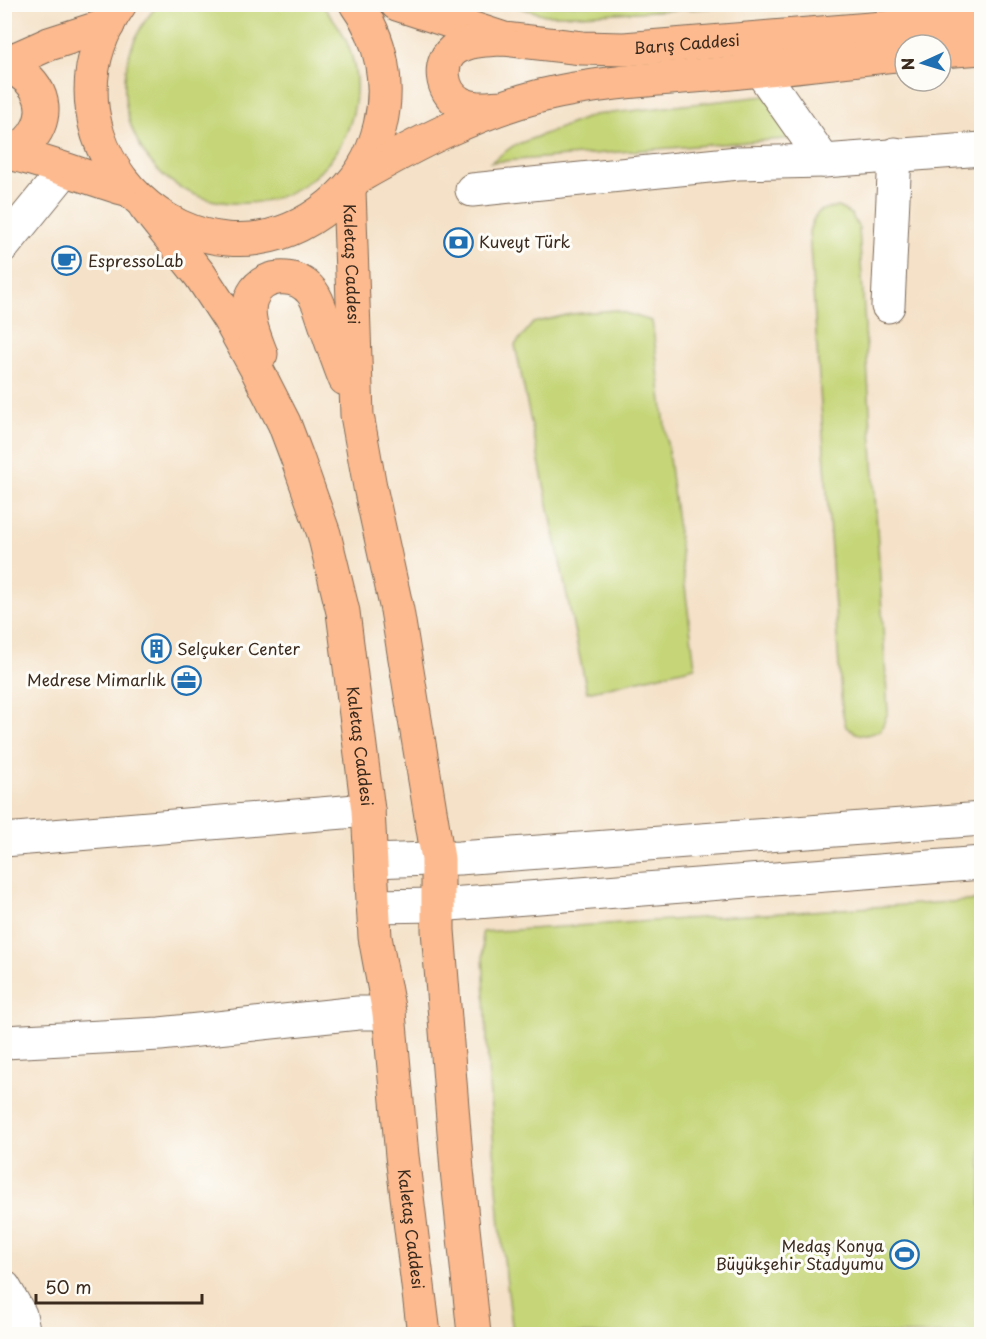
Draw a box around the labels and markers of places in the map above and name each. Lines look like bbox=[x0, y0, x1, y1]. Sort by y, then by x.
bank icon: Kuveyt Türk bbox=[442, 226, 474, 258]
place label: Kuveyt Türk bbox=[479, 229, 571, 253]
cafe icon: EspressoLab bbox=[51, 245, 83, 277]
place label: EspressoLab bbox=[88, 248, 184, 272]
building icon: Selçuker Center bbox=[140, 633, 172, 665]
place label: Selçuker Center bbox=[177, 636, 300, 660]
office icon: Medrese Mimarlık bbox=[171, 664, 203, 696]
place label: Medrese Mimarlık bbox=[27, 667, 166, 691]
place label: Medaş Konya Büyükşehir Stadyumu bbox=[716, 1233, 884, 1275]
sports icon: Medaş Konya Büyükşehir Stadyumu bbox=[889, 1239, 921, 1271]

